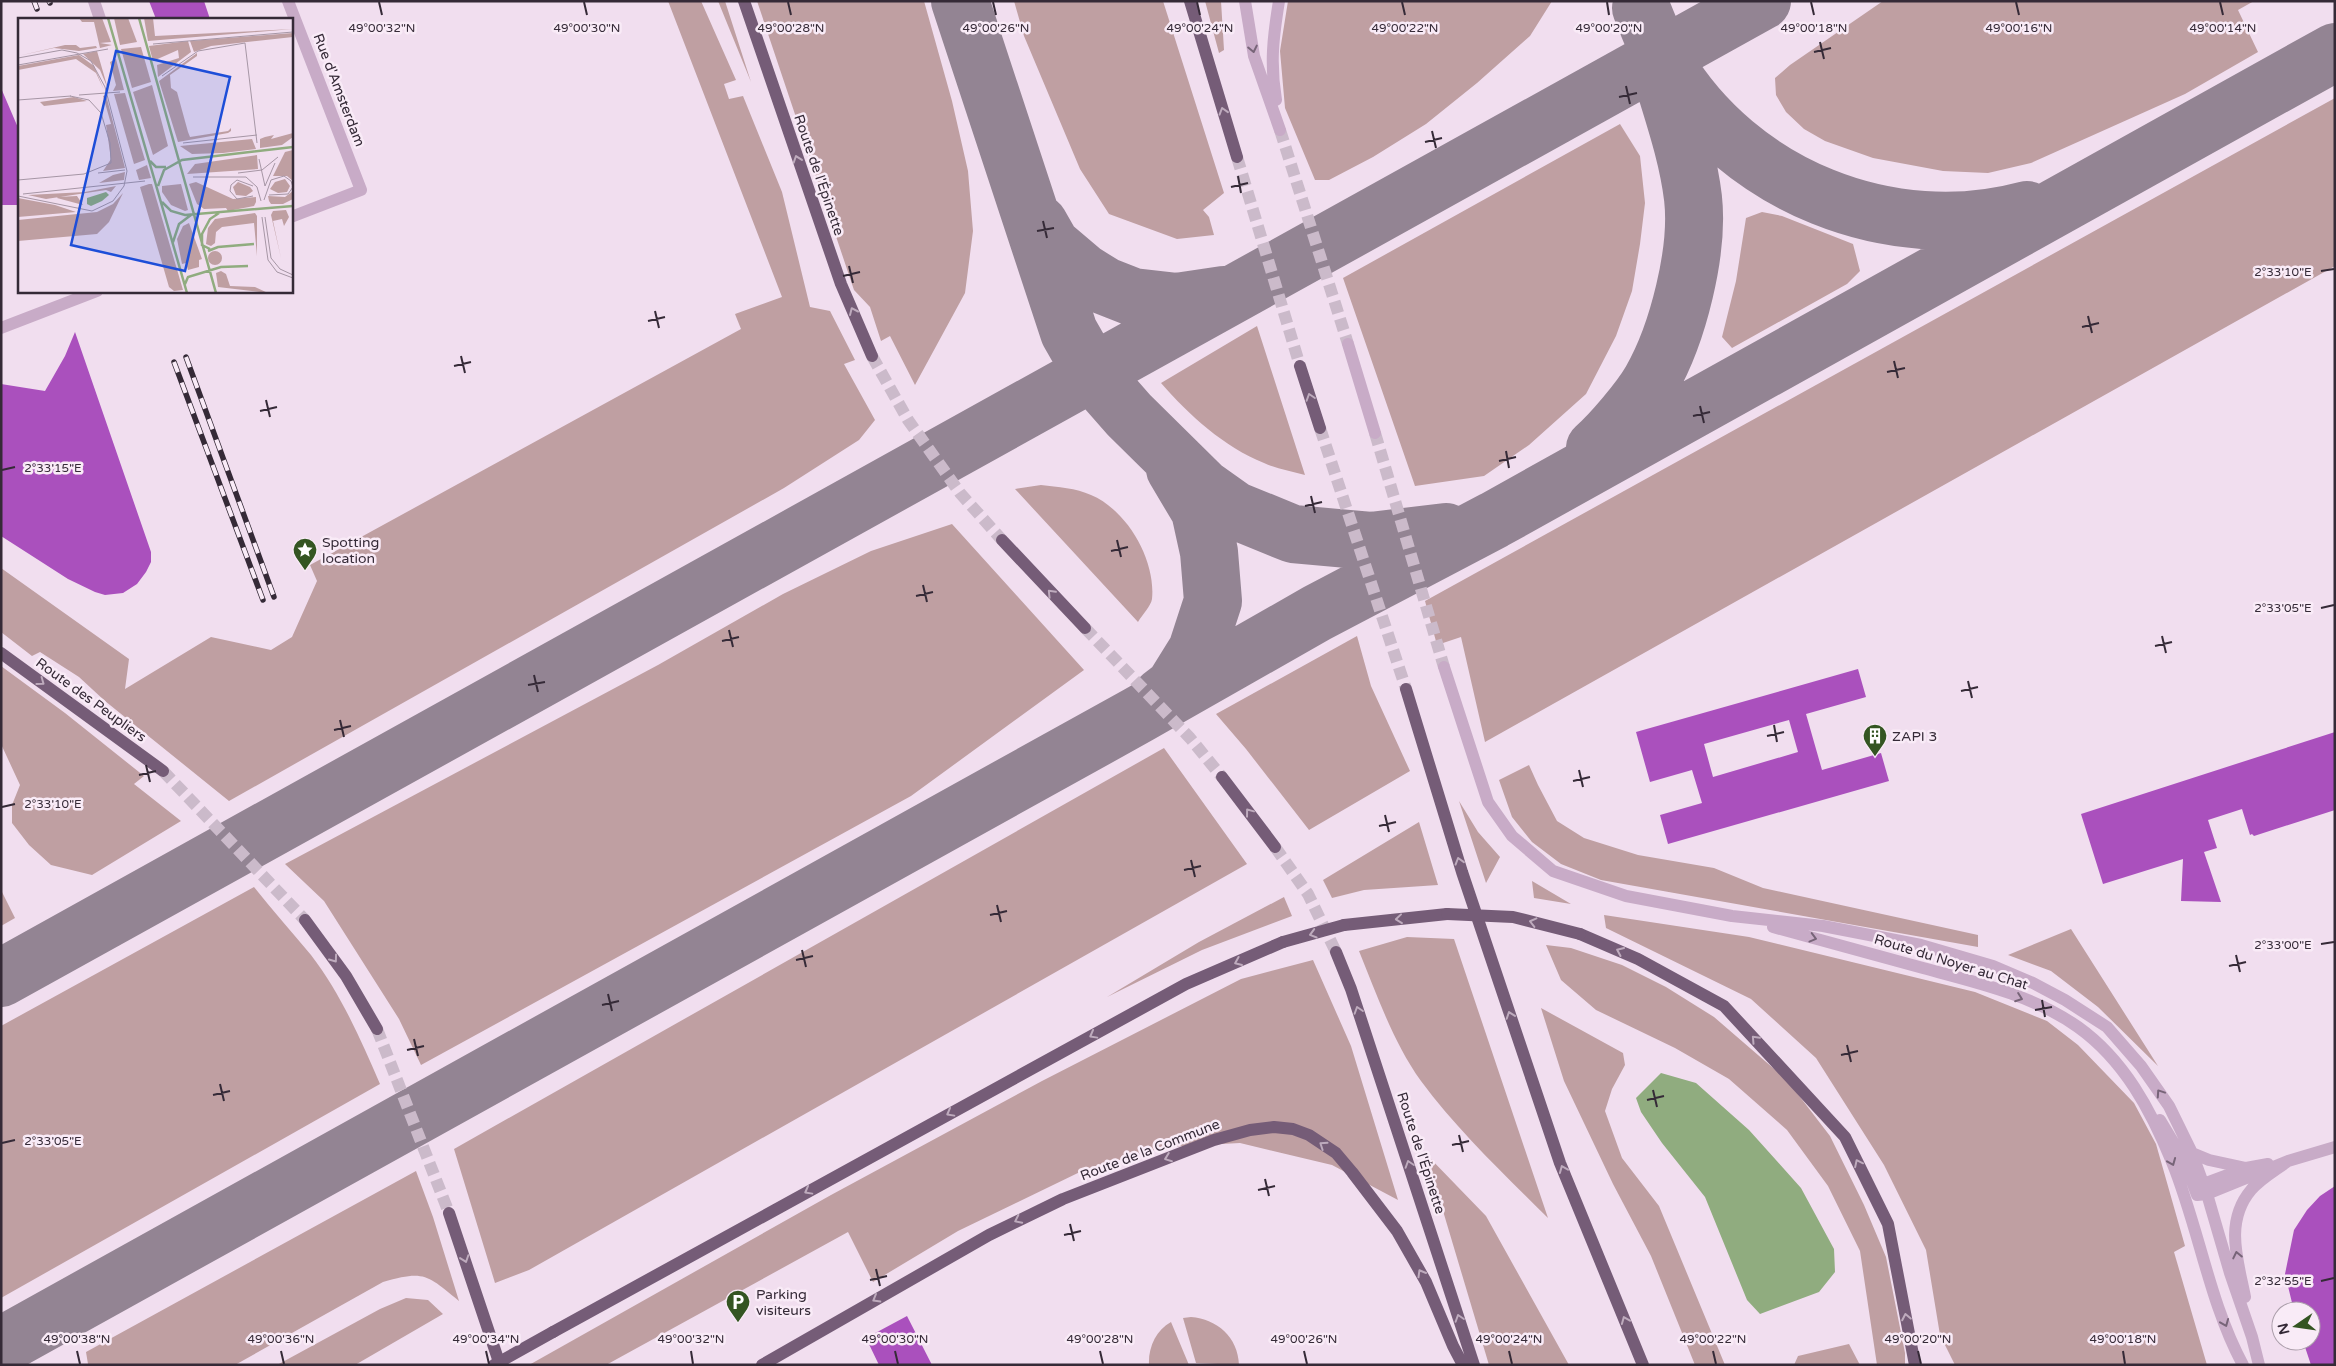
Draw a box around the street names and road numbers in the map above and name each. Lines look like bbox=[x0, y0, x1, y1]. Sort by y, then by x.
street label: Rue d'Amsterdam bbox=[310, 31, 368, 149]
street label: Route de l'Épinette bbox=[790, 112, 848, 238]
street label: Route des Peupliers bbox=[32, 654, 150, 746]
street label: Route du Noyer au Chat bbox=[1872, 930, 2031, 994]
street label: Route de l'Épinette bbox=[1393, 1090, 1449, 1216]
street label: Route de la Commune bbox=[1078, 1116, 1222, 1184]

